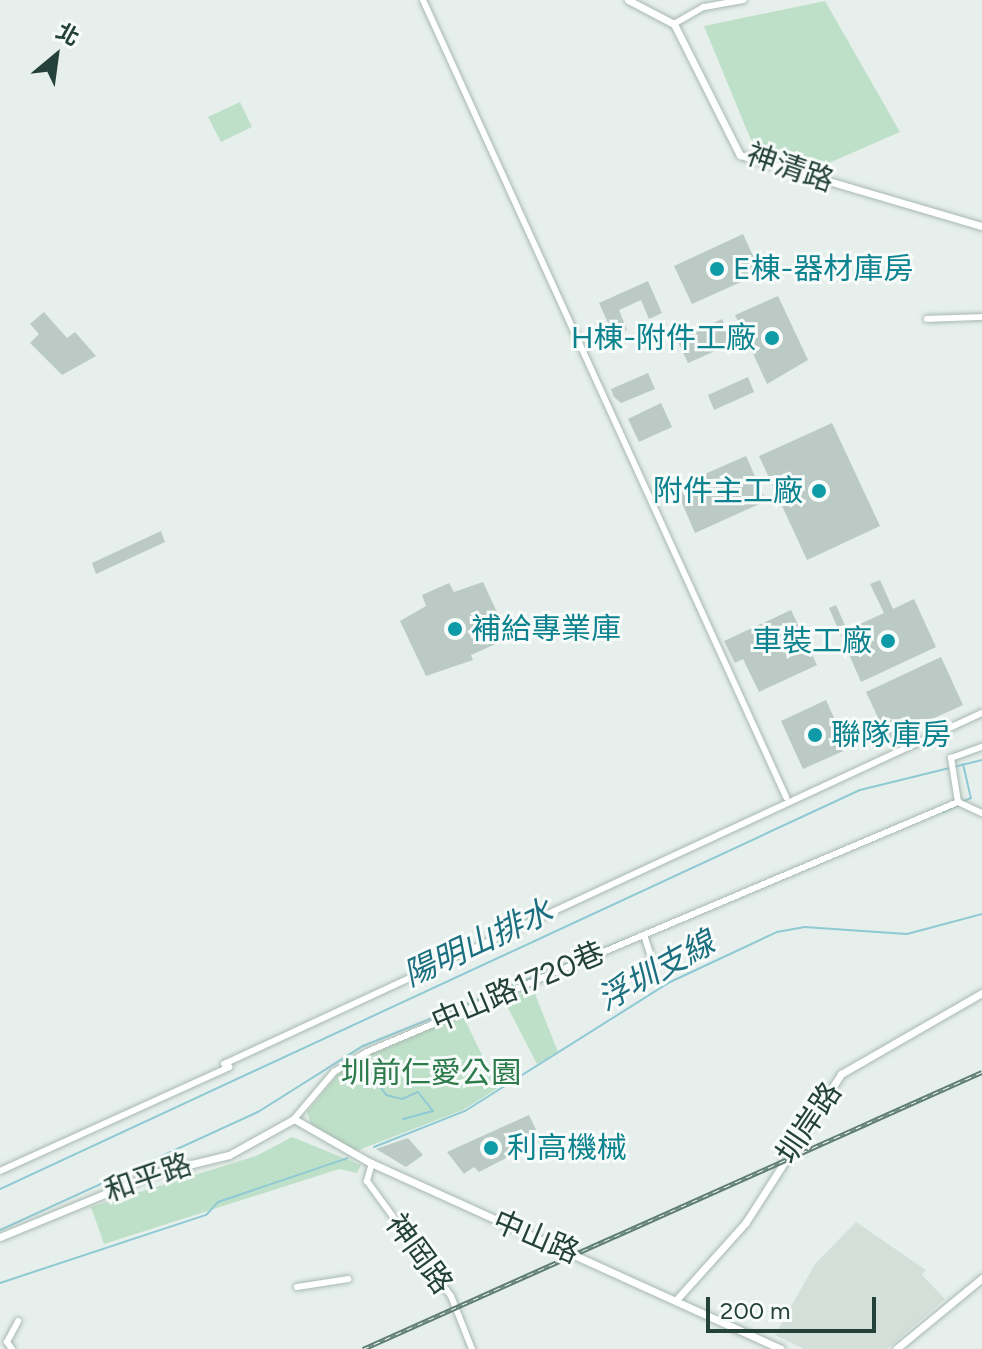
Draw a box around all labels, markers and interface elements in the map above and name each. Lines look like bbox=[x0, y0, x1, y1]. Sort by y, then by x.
north arrow bbox=[16, 16, 96, 96]
text: 北 bbox=[52, 17, 84, 52]
street label: 神清路 bbox=[742, 136, 838, 200]
place label: E棟-器材庫房 bbox=[733, 251, 913, 287]
marker: E棟-器材庫房 bbox=[708, 260, 726, 278]
place label: H棟-附件工廠 bbox=[571, 320, 756, 356]
marker: H棟-附件工廠 bbox=[763, 329, 781, 347]
place label: 附件主工廠 bbox=[653, 473, 803, 509]
marker: 附件主工廠 bbox=[810, 482, 828, 500]
place label: 補給專業庫 bbox=[471, 611, 621, 647]
marker: 補給專業庫 bbox=[446, 620, 464, 638]
place label: 車裝工廠 bbox=[752, 623, 872, 659]
marker: 車裝工廠 bbox=[879, 632, 897, 650]
place label: 聯隊庫房 bbox=[831, 717, 951, 753]
marker: 聯隊庫房 bbox=[806, 726, 824, 744]
water label: 陽明山排水 bbox=[397, 892, 559, 994]
water label: 浮圳支線 bbox=[591, 923, 721, 1019]
street label: 中山路1720巷 bbox=[426, 934, 610, 1040]
park label: 圳前仁愛公園 bbox=[341, 1055, 521, 1091]
street label: 圳岸路 bbox=[769, 1076, 849, 1170]
place label: 利高機械 bbox=[507, 1130, 627, 1166]
marker: 利高機械 bbox=[482, 1139, 500, 1157]
street label: 和平路 bbox=[100, 1146, 196, 1210]
street label: 中山路 bbox=[488, 1203, 584, 1271]
street label: 神岡路 bbox=[378, 1207, 460, 1301]
scale bar bbox=[710, 1281, 880, 1331]
text: 200 m bbox=[720, 1296, 791, 1325]

